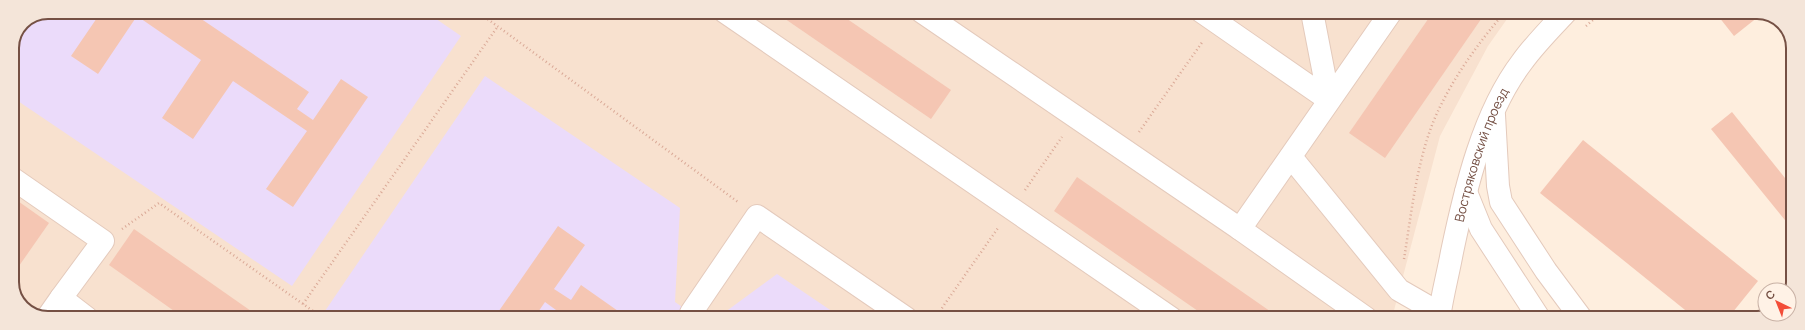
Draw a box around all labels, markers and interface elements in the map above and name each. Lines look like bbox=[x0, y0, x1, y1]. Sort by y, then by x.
street label: Востряковский проезд bbox=[1450, 84, 1513, 224]
north arrow bbox=[1757, 282, 1797, 322]
text: С bbox=[1762, 286, 1778, 303]

